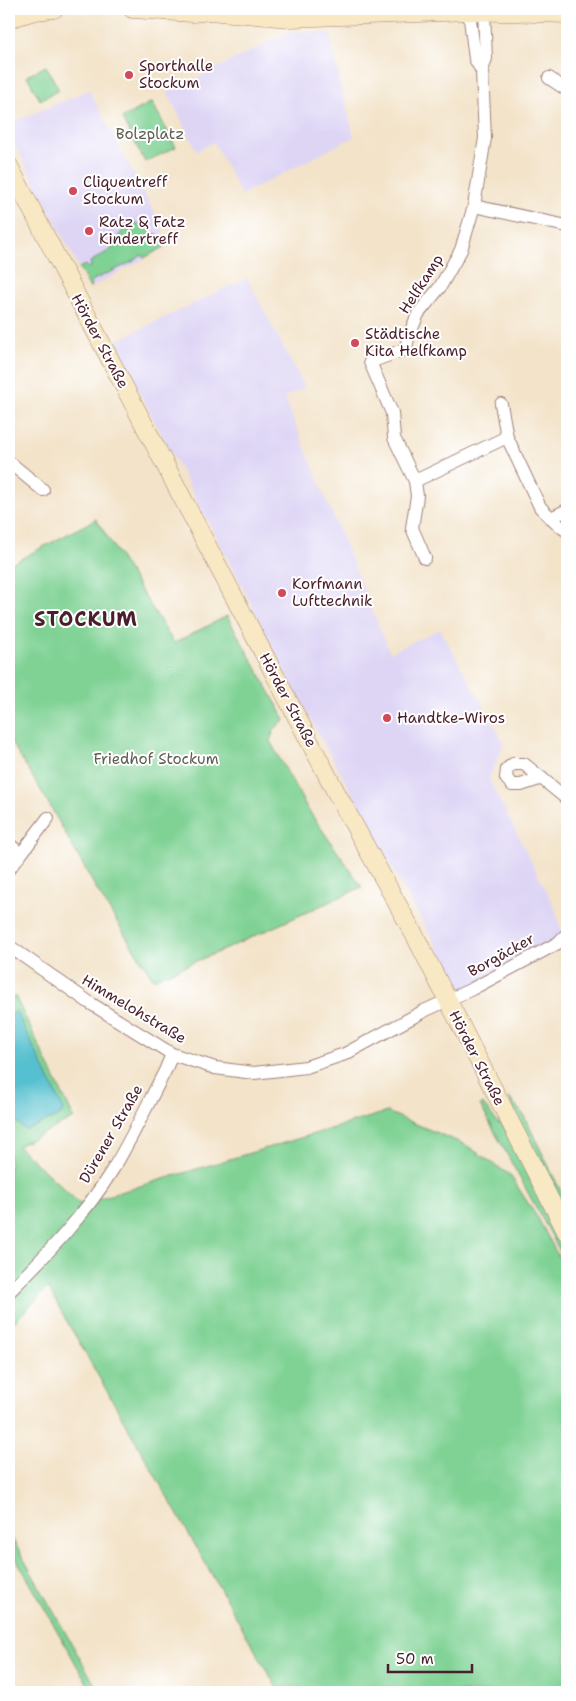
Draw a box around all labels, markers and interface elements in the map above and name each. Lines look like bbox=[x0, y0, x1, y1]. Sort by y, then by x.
place label: Sporthalle Stockum bbox=[139, 56, 213, 93]
marker: Sporthalle Stockum bbox=[123, 69, 135, 81]
park label: Bolzplatz bbox=[116, 124, 184, 144]
place label: Cliquentreff Stockum bbox=[83, 172, 168, 209]
marker: Cliquentreff Stockum bbox=[67, 185, 79, 197]
place label: Ratz & Fatz Kindertreff bbox=[99, 212, 186, 249]
marker: Ratz & Fatz Kindertreff bbox=[83, 225, 95, 237]
street label: Helfkamp bbox=[394, 250, 448, 318]
street label: Hörder Straße bbox=[67, 290, 133, 392]
place label: Städtische Kita Helfkamp bbox=[365, 324, 467, 361]
marker: Städtische Kita Helfkamp bbox=[349, 337, 361, 349]
place label: Korfmann Lufttechnik bbox=[292, 574, 373, 611]
marker: Korfmann Lufttechnik bbox=[276, 587, 288, 599]
district label: STOCKUM bbox=[34, 606, 138, 632]
street label: Hörder Straße bbox=[255, 649, 321, 751]
place label: Handtke-Wiros bbox=[397, 708, 505, 728]
marker: Handtke-Wiros bbox=[381, 712, 393, 724]
park label: Friedhof Stockum bbox=[93, 749, 219, 769]
street label: Borgäcker bbox=[464, 929, 538, 981]
street label: Himmelohstraße bbox=[78, 970, 190, 1048]
street label: Hörder Straße bbox=[444, 1007, 510, 1109]
street label: Dürener Straße bbox=[75, 1081, 147, 1187]
scale bar bbox=[388, 1641, 472, 1673]
text: 50 m bbox=[396, 1649, 434, 1669]

